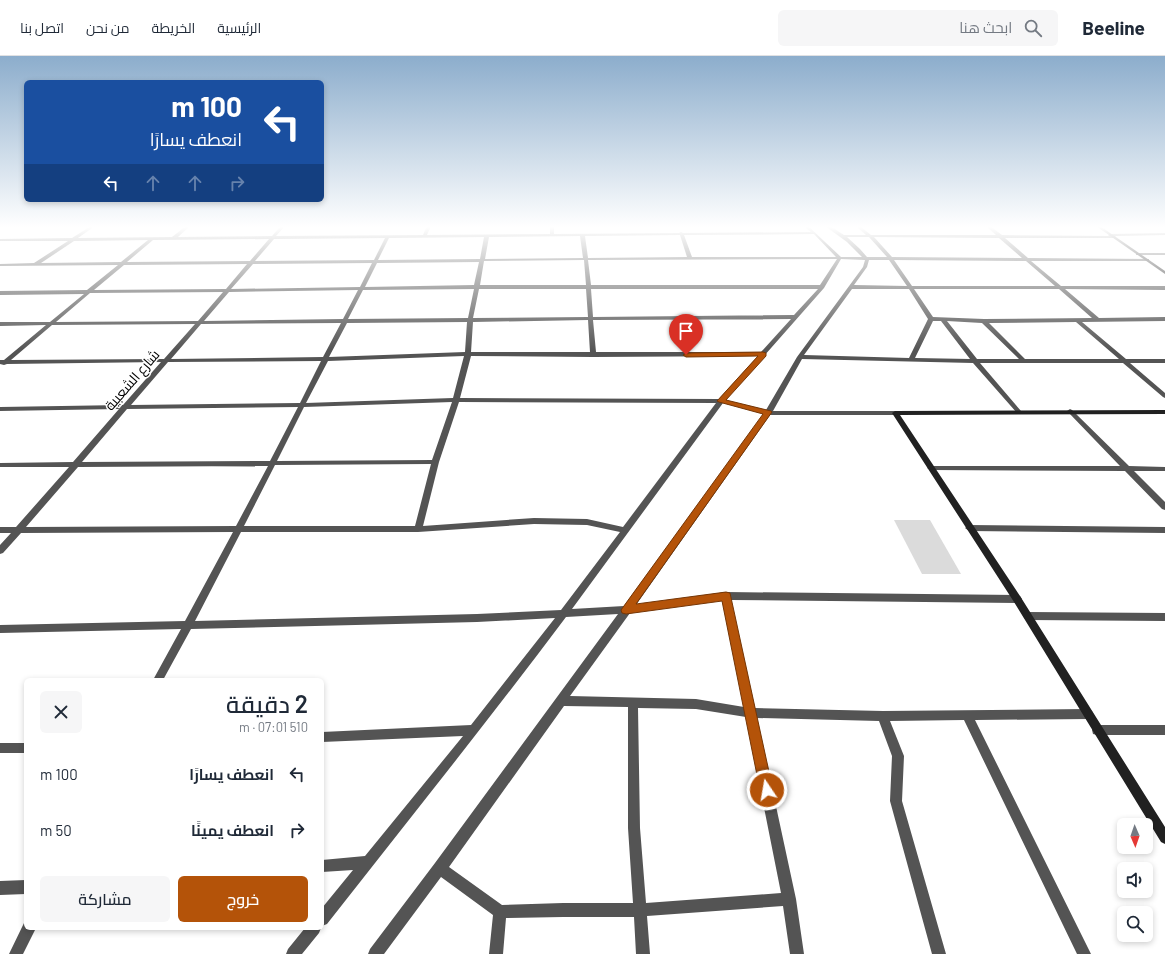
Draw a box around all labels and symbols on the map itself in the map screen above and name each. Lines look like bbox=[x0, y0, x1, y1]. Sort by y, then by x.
pin bbox=[669, 314, 703, 355]
street label: شارع الشعبية bbox=[101, 346, 163, 414]
position arrow bbox=[746, 769, 788, 811]
north arrow bbox=[1117, 818, 1153, 854]

